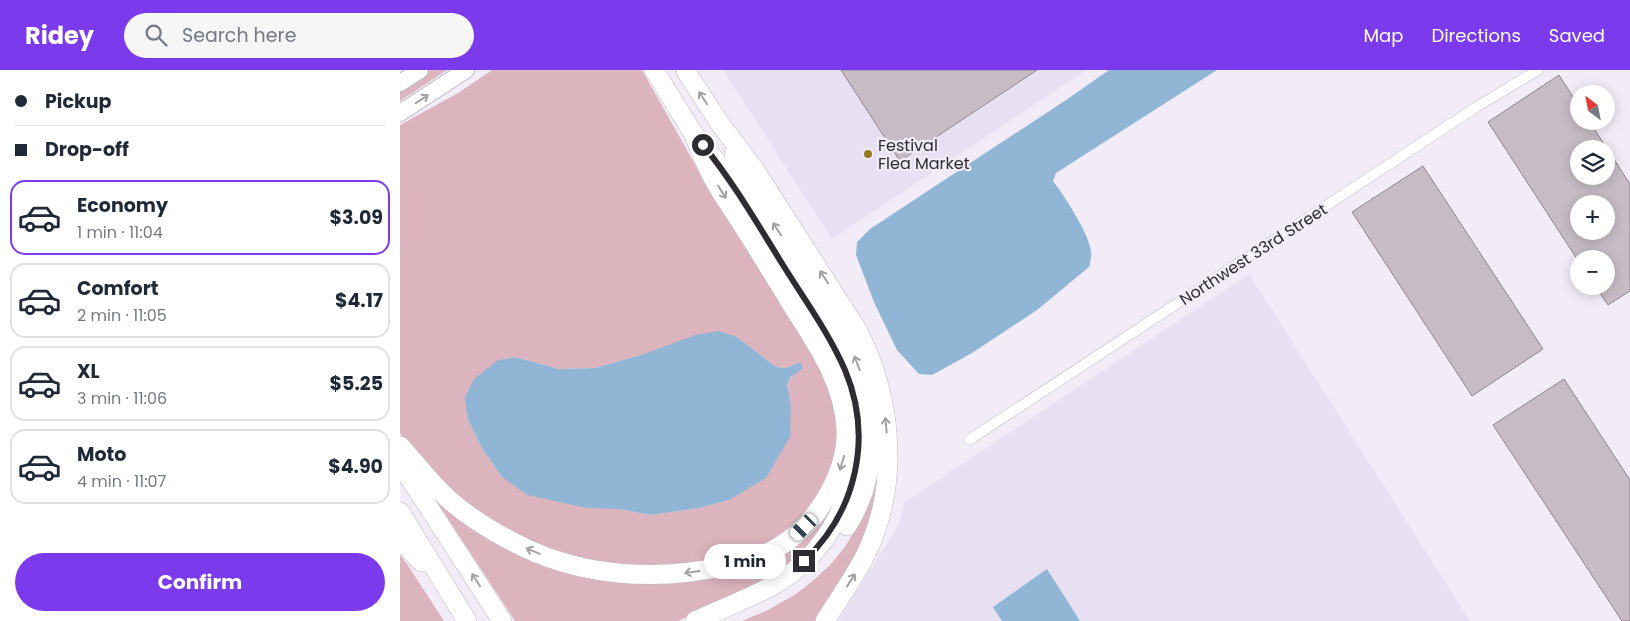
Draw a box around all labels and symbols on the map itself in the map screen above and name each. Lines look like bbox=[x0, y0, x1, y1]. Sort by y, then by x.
north arrow bbox=[1570, 85, 1615, 130]
one-way arrow bbox=[698, 91, 708, 105]
one-way arrow bbox=[415, 94, 429, 104]
route start bbox=[692, 134, 714, 156]
place label: Festival Flea Market bbox=[878, 134, 970, 175]
marker: Festival Flea Market bbox=[862, 148, 874, 160]
one-way arrow bbox=[717, 185, 727, 199]
street label: Northwest 33rd Street bbox=[1175, 198, 1332, 311]
one-way arrow bbox=[772, 222, 782, 236]
one-way arrow bbox=[819, 270, 829, 284]
one-way arrow bbox=[851, 356, 861, 371]
one-way arrow bbox=[882, 417, 891, 433]
one-way arrow bbox=[836, 455, 846, 471]
car bbox=[788, 511, 819, 543]
callout: 1 min bbox=[704, 544, 786, 578]
one-way arrow bbox=[526, 546, 541, 555]
route end bbox=[793, 550, 815, 572]
one-way arrow bbox=[685, 567, 701, 577]
one-way arrow bbox=[471, 573, 481, 587]
one-way arrow bbox=[846, 573, 856, 587]

